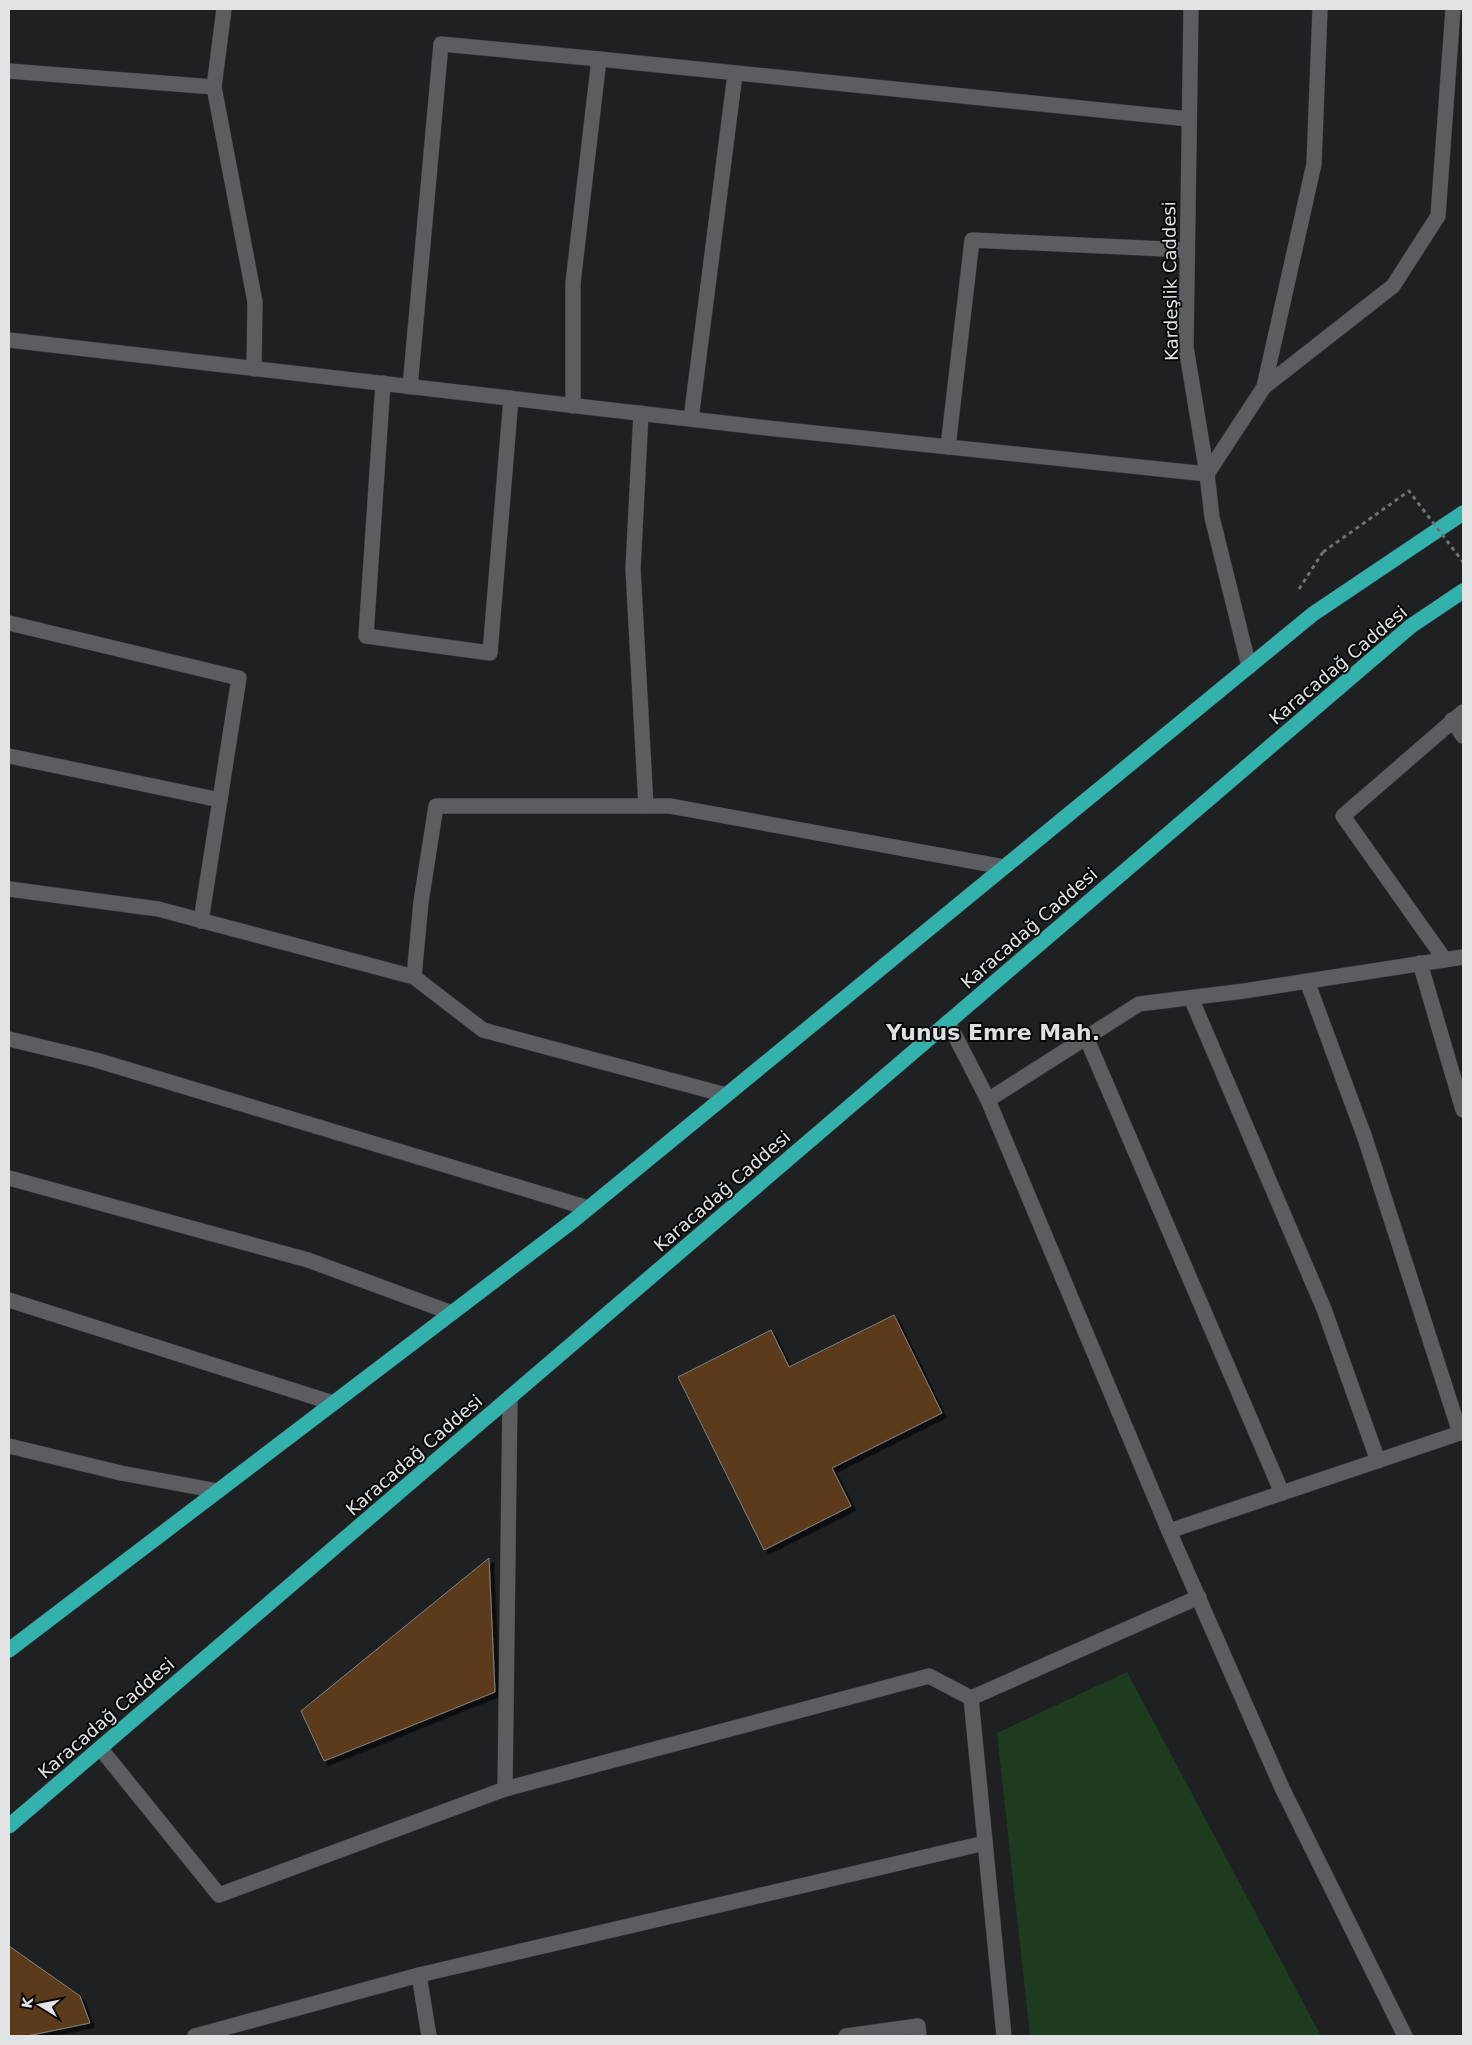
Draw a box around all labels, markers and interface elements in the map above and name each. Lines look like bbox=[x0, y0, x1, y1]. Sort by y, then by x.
street label: Kardeşlik Caddesi bbox=[1158, 201, 1182, 361]
street label: Karacadağ Caddesi bbox=[1265, 601, 1411, 729]
street label: Karacadağ Caddesi bbox=[957, 863, 1101, 993]
district label: Yunus Emre Mah. bbox=[885, 1020, 1100, 1045]
street label: Karacadağ Caddesi bbox=[650, 1126, 794, 1256]
street label: Karacadağ Caddesi bbox=[342, 1390, 486, 1520]
street label: Karacadağ Caddesi bbox=[34, 1653, 178, 1783]
north arrow bbox=[15, 1980, 65, 2030]
text: K bbox=[18, 1995, 36, 2009]

